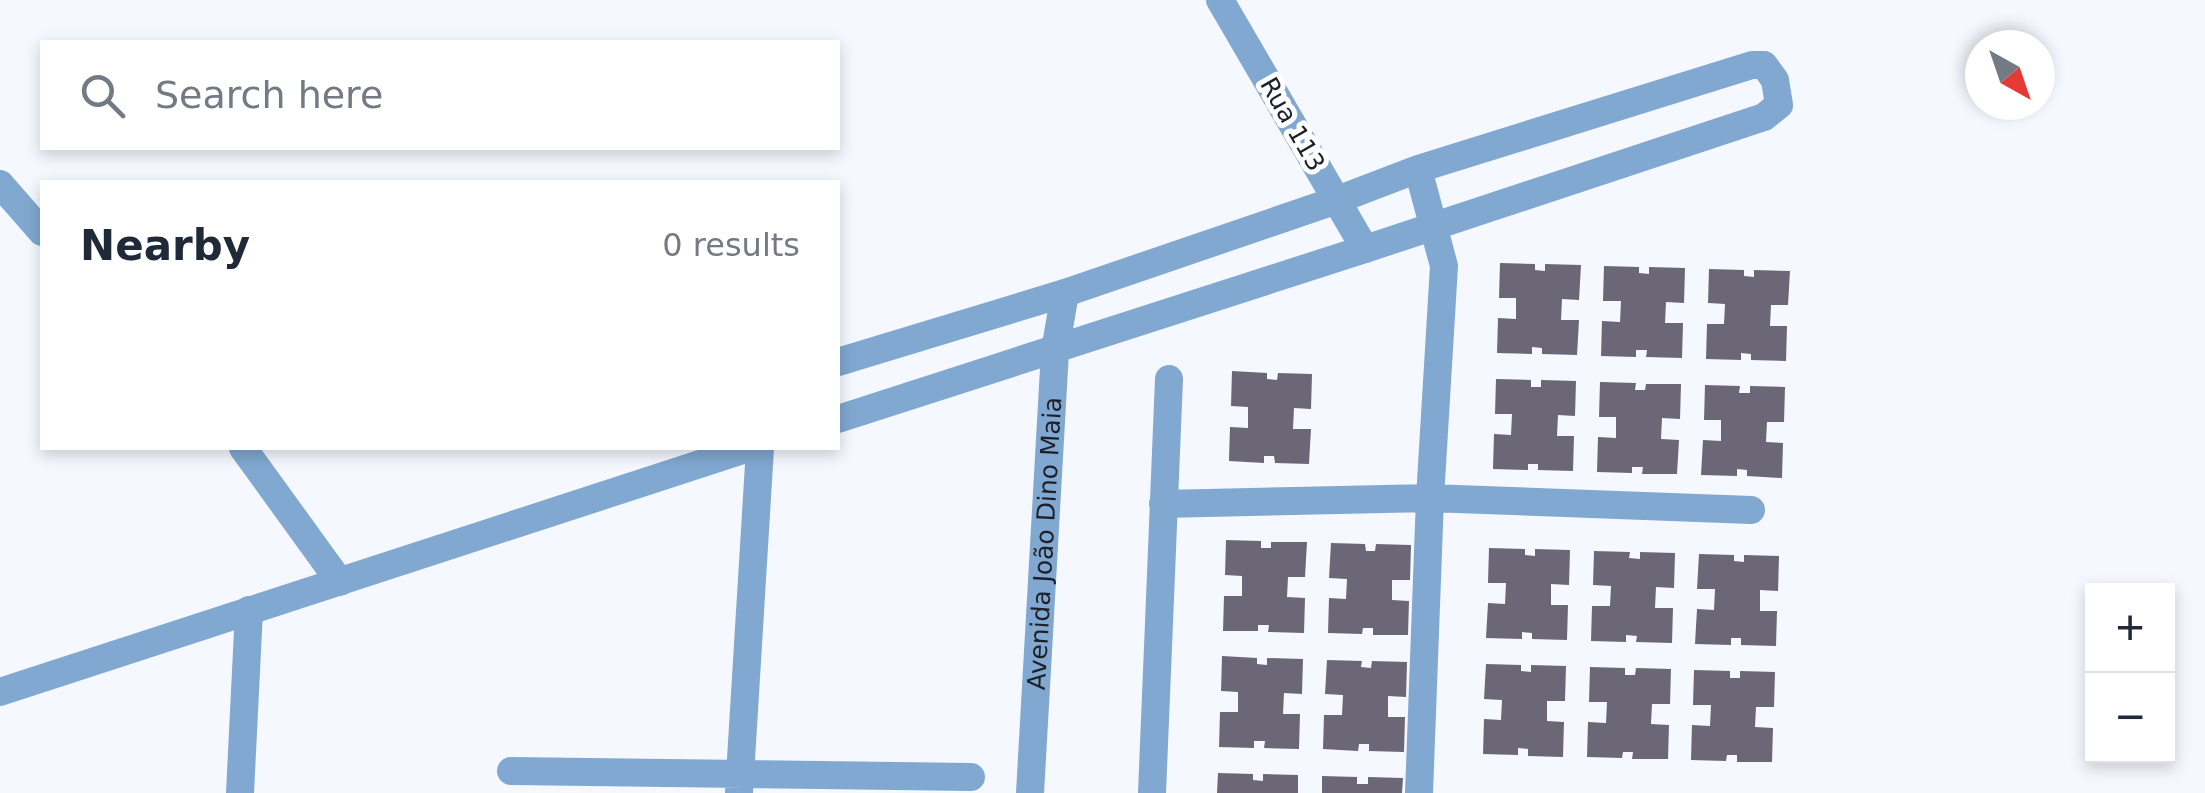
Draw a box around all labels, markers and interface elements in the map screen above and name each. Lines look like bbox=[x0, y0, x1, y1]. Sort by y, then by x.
north arrow bbox=[1965, 30, 2055, 120]
search box bbox=[40, 40, 840, 150]
icon: search bbox=[75, 68, 130, 123]
street label: Rua 113 bbox=[1254, 72, 1331, 176]
text: Search here bbox=[155, 73, 383, 117]
text: Nearby bbox=[80, 221, 250, 270]
text: 0 results bbox=[662, 226, 800, 264]
street label: Avenida João Dino Maia bbox=[1022, 396, 1067, 691]
map controls bbox=[2085, 583, 2175, 763]
button: + bbox=[2085, 583, 2175, 673]
button: − bbox=[2085, 673, 2175, 763]

